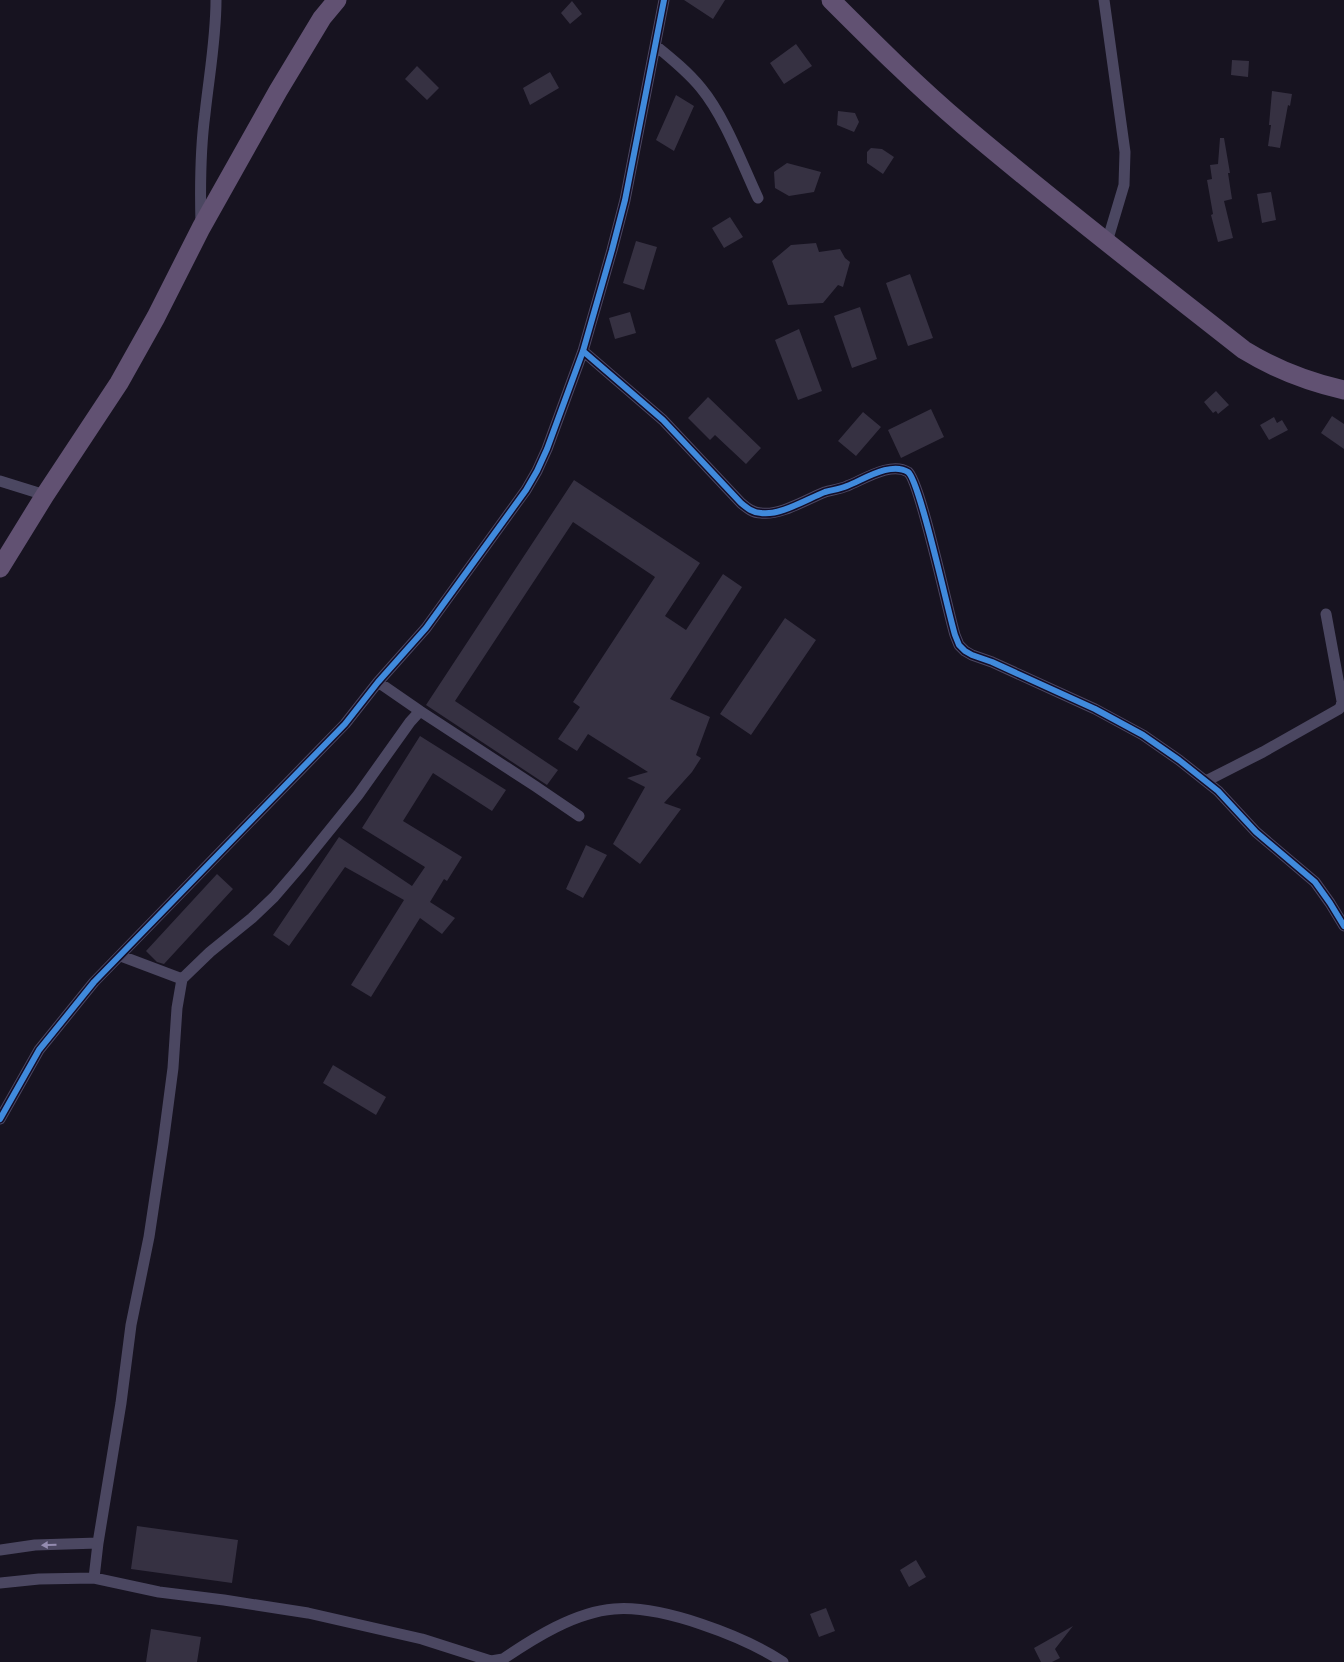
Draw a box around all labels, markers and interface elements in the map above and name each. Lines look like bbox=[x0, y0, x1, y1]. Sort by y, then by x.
one-way arrow bbox=[41, 1541, 57, 1549]

